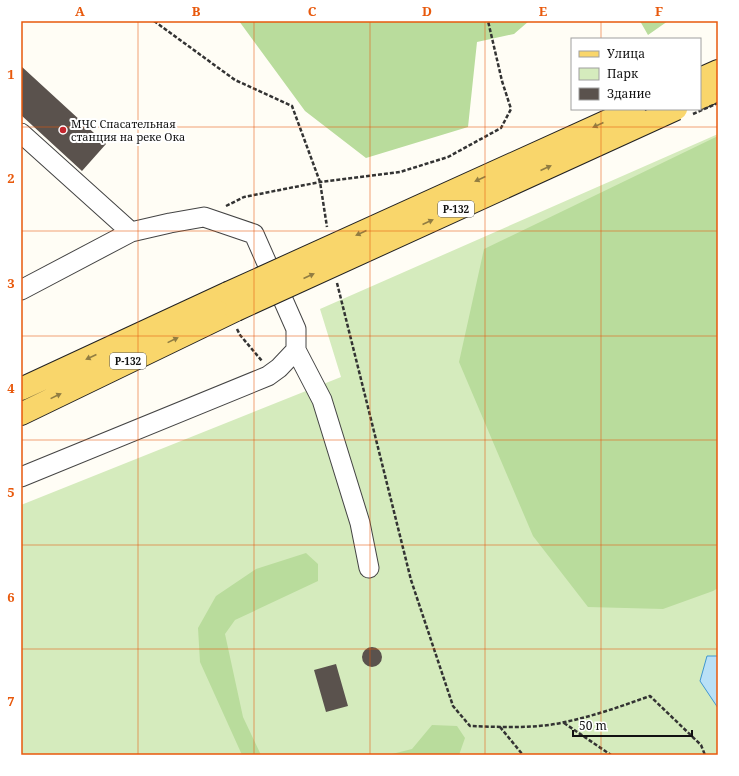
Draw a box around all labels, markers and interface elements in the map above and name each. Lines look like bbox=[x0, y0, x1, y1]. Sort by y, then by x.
text: A bbox=[75, 2, 85, 20]
text: B bbox=[192, 2, 201, 20]
text: C bbox=[308, 2, 317, 20]
text: D bbox=[422, 2, 432, 20]
text: E bbox=[539, 2, 548, 20]
text: F bbox=[655, 2, 663, 20]
legend bbox=[571, 38, 701, 110]
text: Улица bbox=[607, 45, 645, 62]
text: 1 bbox=[7, 65, 15, 83]
text: Парк bbox=[607, 65, 639, 82]
text: Здание bbox=[607, 85, 651, 102]
place label: МЧС Спасательная станция на реке Ока bbox=[71, 116, 185, 144]
one-way arrow bbox=[592, 122, 604, 128]
marker: МЧС Спасательная станция на реке Ока bbox=[58, 125, 68, 135]
one-way arrow bbox=[540, 165, 552, 171]
text: 2 bbox=[7, 169, 15, 187]
one-way arrow bbox=[474, 176, 485, 182]
road number: Р-132 bbox=[438, 201, 474, 217]
one-way arrow bbox=[422, 219, 433, 225]
one-way arrow bbox=[356, 230, 367, 236]
one-way arrow bbox=[304, 273, 315, 279]
text: 3 bbox=[7, 274, 15, 292]
one-way arrow bbox=[167, 337, 179, 343]
road number: Р-132 bbox=[110, 353, 146, 369]
one-way arrow bbox=[86, 354, 97, 360]
text: 4 bbox=[7, 379, 15, 397]
one-way arrow bbox=[50, 393, 62, 399]
text: 5 bbox=[7, 483, 15, 501]
text: 6 bbox=[7, 588, 15, 606]
text: 7 bbox=[7, 692, 15, 710]
scale bar bbox=[573, 712, 692, 738]
text: 50 m bbox=[579, 717, 607, 734]

